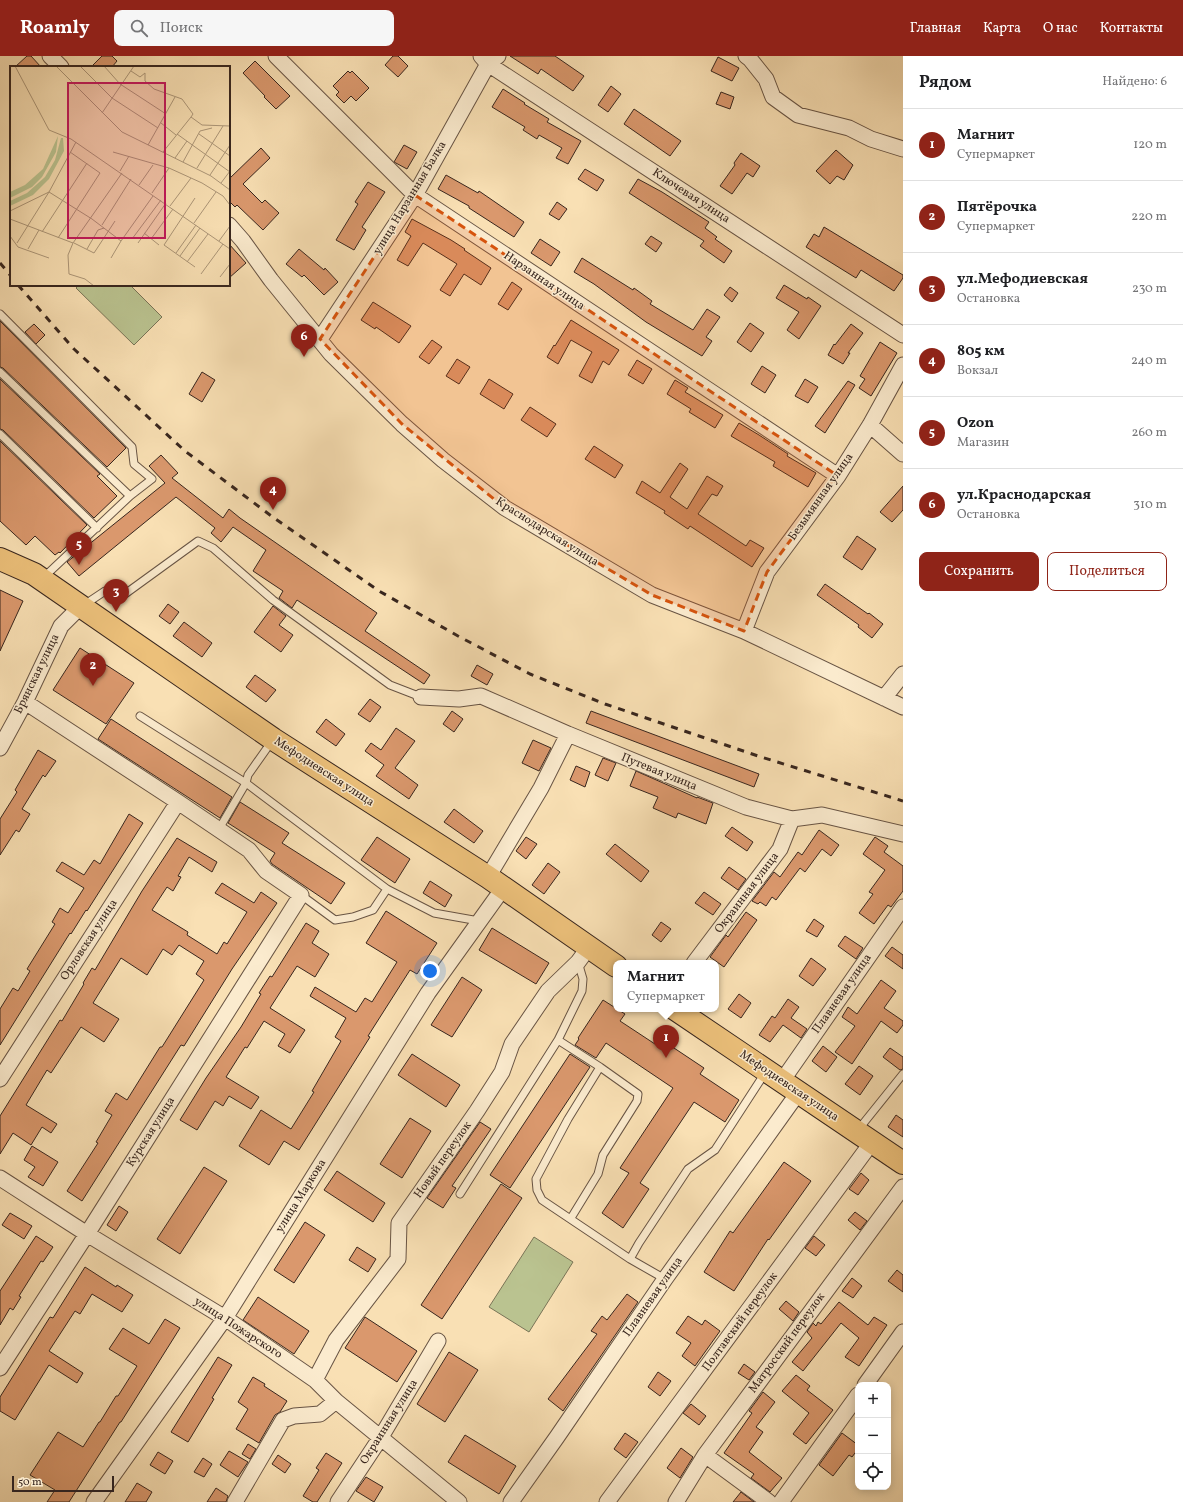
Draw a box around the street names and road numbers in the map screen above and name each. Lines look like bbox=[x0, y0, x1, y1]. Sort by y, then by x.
street label: улица Нарзанная Балка bbox=[370, 138, 450, 258]
street label: Ключевая улица bbox=[649, 165, 733, 227]
street label: Нарзанная улица bbox=[500, 248, 588, 314]
street label: Безымянная улица bbox=[785, 450, 857, 544]
street label: Краснодарская улица bbox=[492, 494, 602, 570]
street label: Брянская улица bbox=[11, 631, 63, 717]
street label: Мефодиевская улица bbox=[271, 734, 377, 811]
street label: Путевая улица bbox=[619, 749, 699, 795]
street label: Окраинная улица bbox=[711, 849, 783, 937]
street label: Орловская улица bbox=[57, 896, 121, 984]
street label: Плавневая улица bbox=[808, 951, 876, 1037]
street label: Мефодиевская улица bbox=[736, 1047, 842, 1125]
street label: Курская улица bbox=[123, 1094, 179, 1170]
street label: Новый переулок bbox=[411, 1118, 476, 1202]
street label: улица Маркова bbox=[272, 1156, 330, 1236]
street label: Плавневая улица bbox=[619, 1254, 687, 1340]
street label: Полтавский переулок bbox=[698, 1269, 782, 1375]
street label: Матросский переулок bbox=[745, 1289, 829, 1396]
street label: улица Пожарского bbox=[191, 1293, 285, 1363]
street label: Окраинная улица bbox=[356, 1376, 422, 1468]

